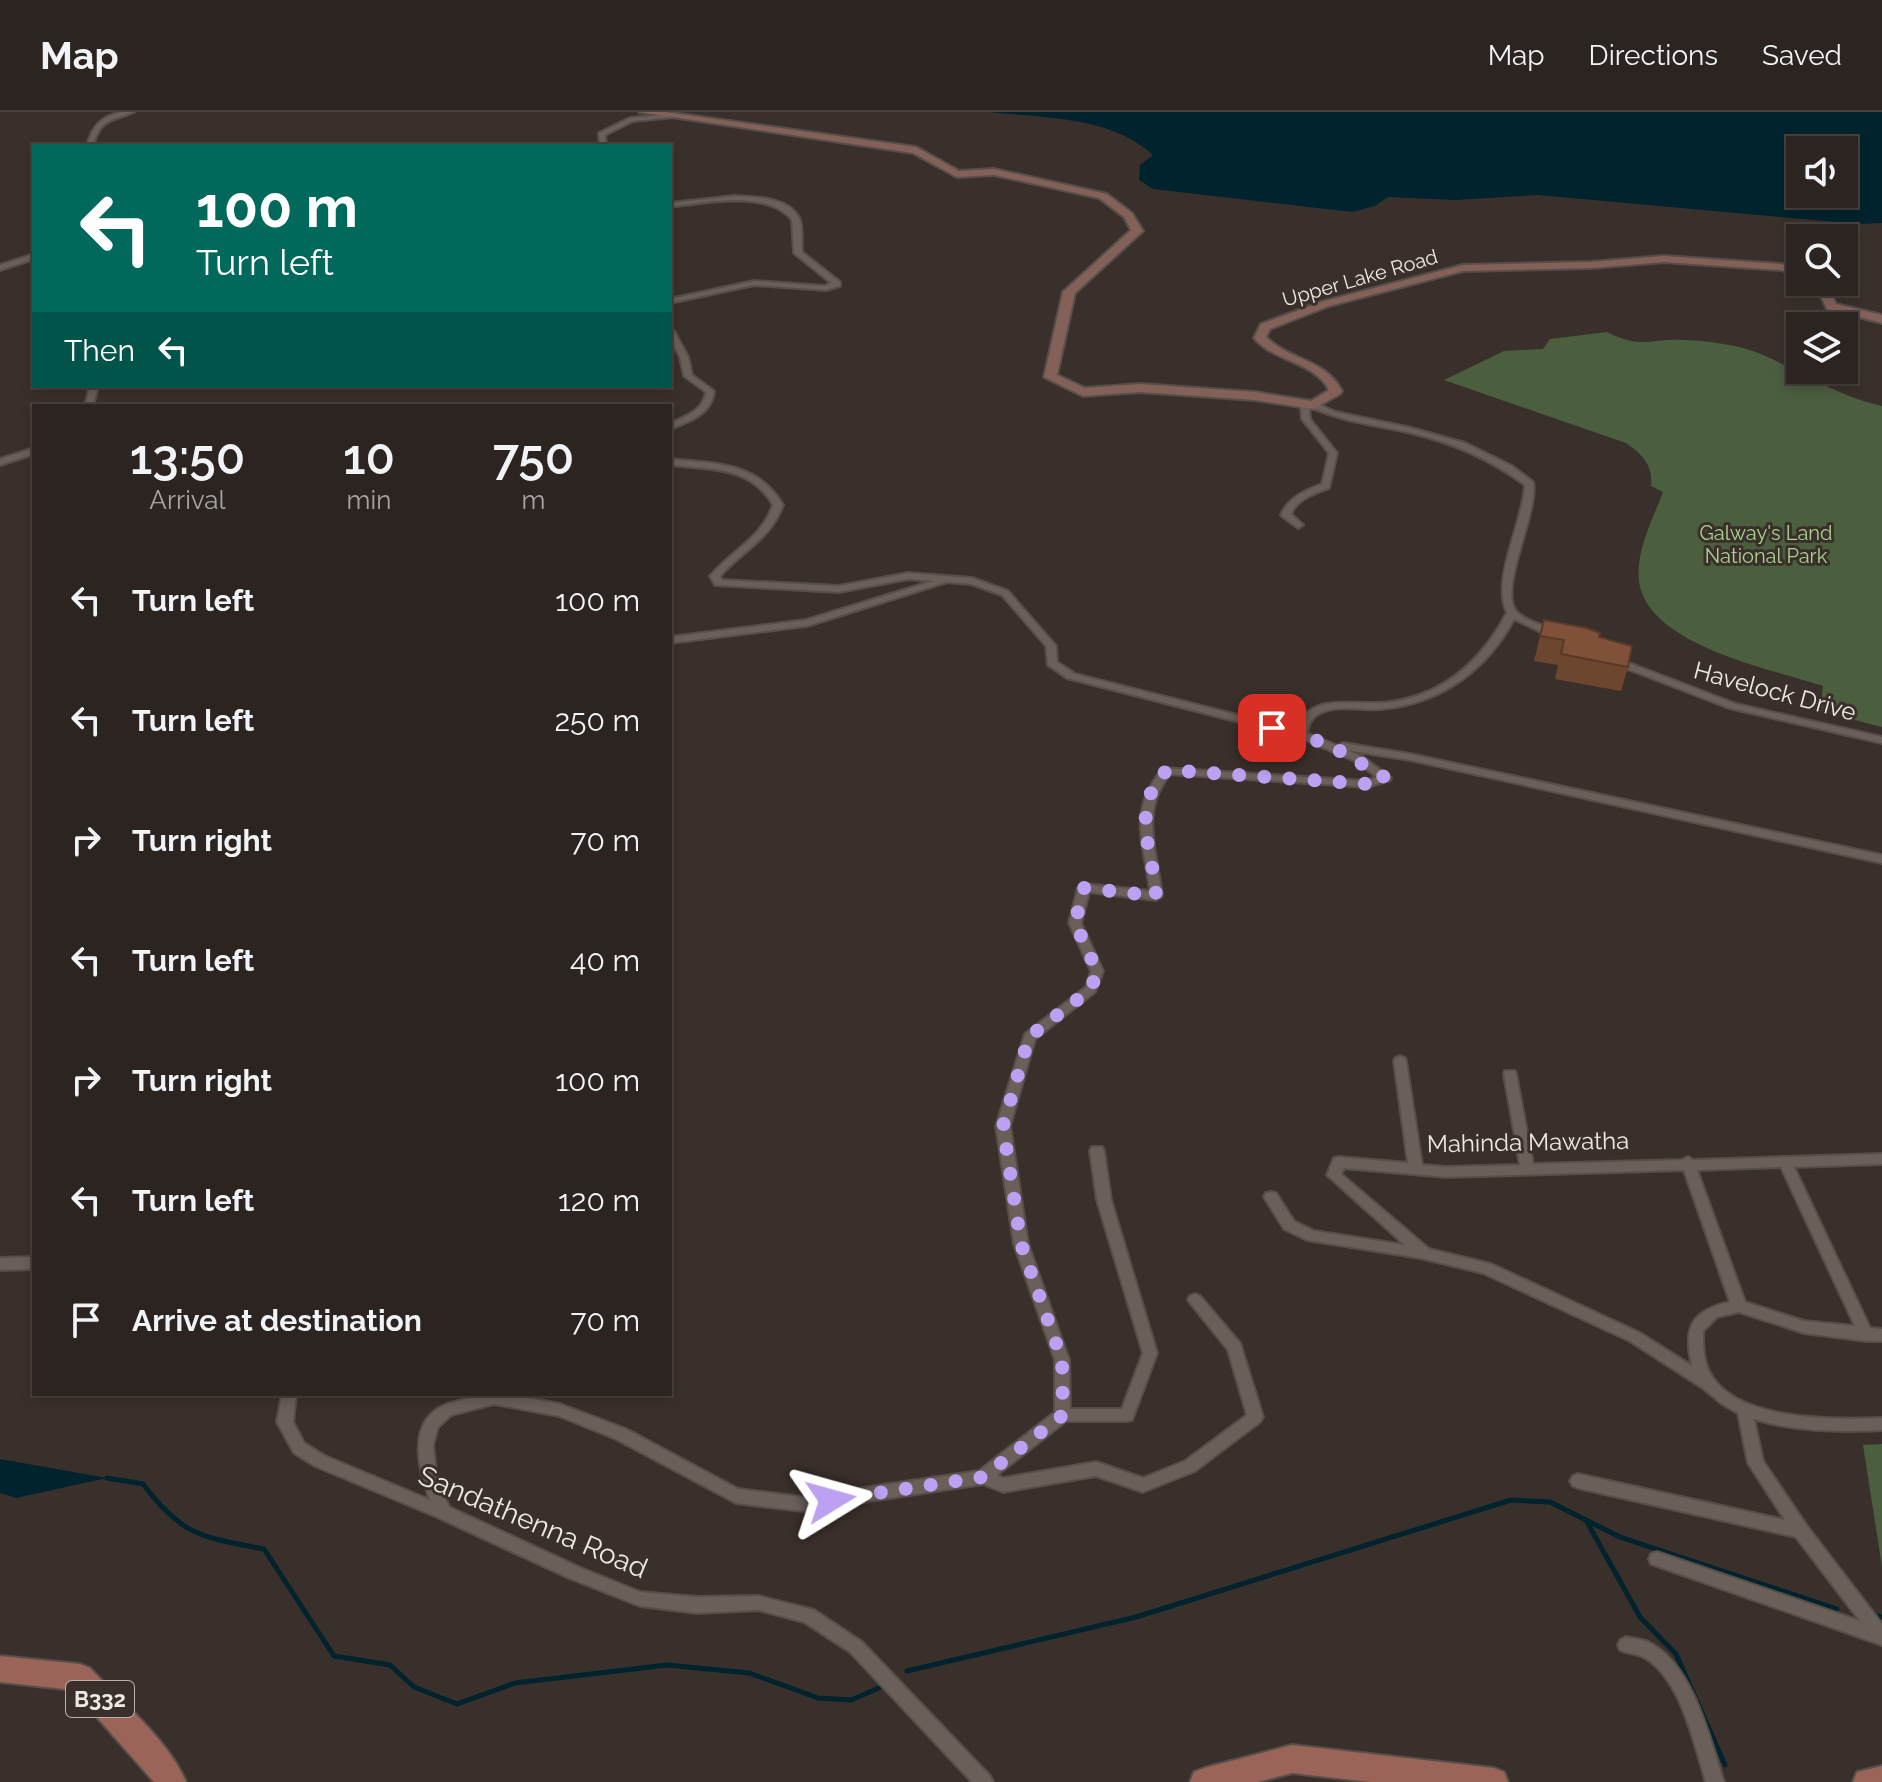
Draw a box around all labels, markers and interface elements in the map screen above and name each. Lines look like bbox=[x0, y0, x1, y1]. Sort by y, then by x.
text: Map bbox=[40, 33, 119, 78]
text: Map bbox=[1488, 39, 1545, 72]
text: Directions bbox=[1589, 39, 1718, 72]
text: Saved bbox=[1762, 39, 1842, 72]
map controls bbox=[1786, 136, 1858, 384]
button: sound bbox=[1786, 136, 1858, 208]
text: 100 m bbox=[196, 174, 358, 240]
icon: left bbox=[64, 176, 168, 280]
button: search bbox=[1786, 224, 1858, 296]
text: Turn left bbox=[196, 241, 334, 283]
street label: Upper Lake Road bbox=[1280, 244, 1440, 312]
button: layers bbox=[1786, 312, 1858, 384]
icon: left bbox=[151, 328, 195, 372]
text: Then bbox=[64, 333, 135, 368]
text: 13:50 bbox=[130, 429, 245, 485]
text: 10 bbox=[343, 429, 395, 485]
text: 750 bbox=[493, 429, 574, 485]
text: Arrival bbox=[149, 485, 226, 515]
text: min bbox=[347, 485, 391, 515]
text: m bbox=[522, 485, 545, 515]
park label: Galway's Land National Park bbox=[1700, 521, 1832, 568]
icon: left bbox=[64, 578, 108, 622]
text: Turn left bbox=[132, 583, 254, 618]
text: 100 m bbox=[555, 583, 640, 618]
street label: Havelock Drive bbox=[1691, 655, 1859, 727]
pin bbox=[1238, 694, 1306, 762]
icon: left bbox=[64, 698, 108, 742]
text: Turn left bbox=[132, 703, 254, 738]
text: 250 m bbox=[554, 703, 640, 738]
icon: arrive bbox=[1250, 706, 1294, 750]
icon: right bbox=[64, 818, 108, 862]
text: Turn right bbox=[132, 823, 272, 858]
text: 70 m bbox=[570, 823, 640, 858]
icon: left bbox=[64, 938, 108, 982]
text: Turn left bbox=[132, 943, 254, 978]
text: 40 m bbox=[570, 943, 640, 978]
icon: right bbox=[64, 1058, 108, 1102]
text: Turn right bbox=[132, 1063, 272, 1098]
text: 100 m bbox=[555, 1063, 640, 1098]
street label: Mahinda Mawatha bbox=[1427, 1126, 1629, 1158]
icon: left bbox=[64, 1178, 108, 1222]
text: Turn left bbox=[132, 1183, 254, 1218]
text: 120 m bbox=[558, 1183, 640, 1218]
icon: arrive bbox=[64, 1298, 108, 1342]
text: Arrive at destination bbox=[132, 1303, 422, 1338]
text: 70 m bbox=[570, 1303, 640, 1338]
position arrow bbox=[789, 1458, 873, 1542]
street label: Sandathenna Road bbox=[414, 1459, 652, 1585]
road number: B332 bbox=[66, 1681, 134, 1717]

